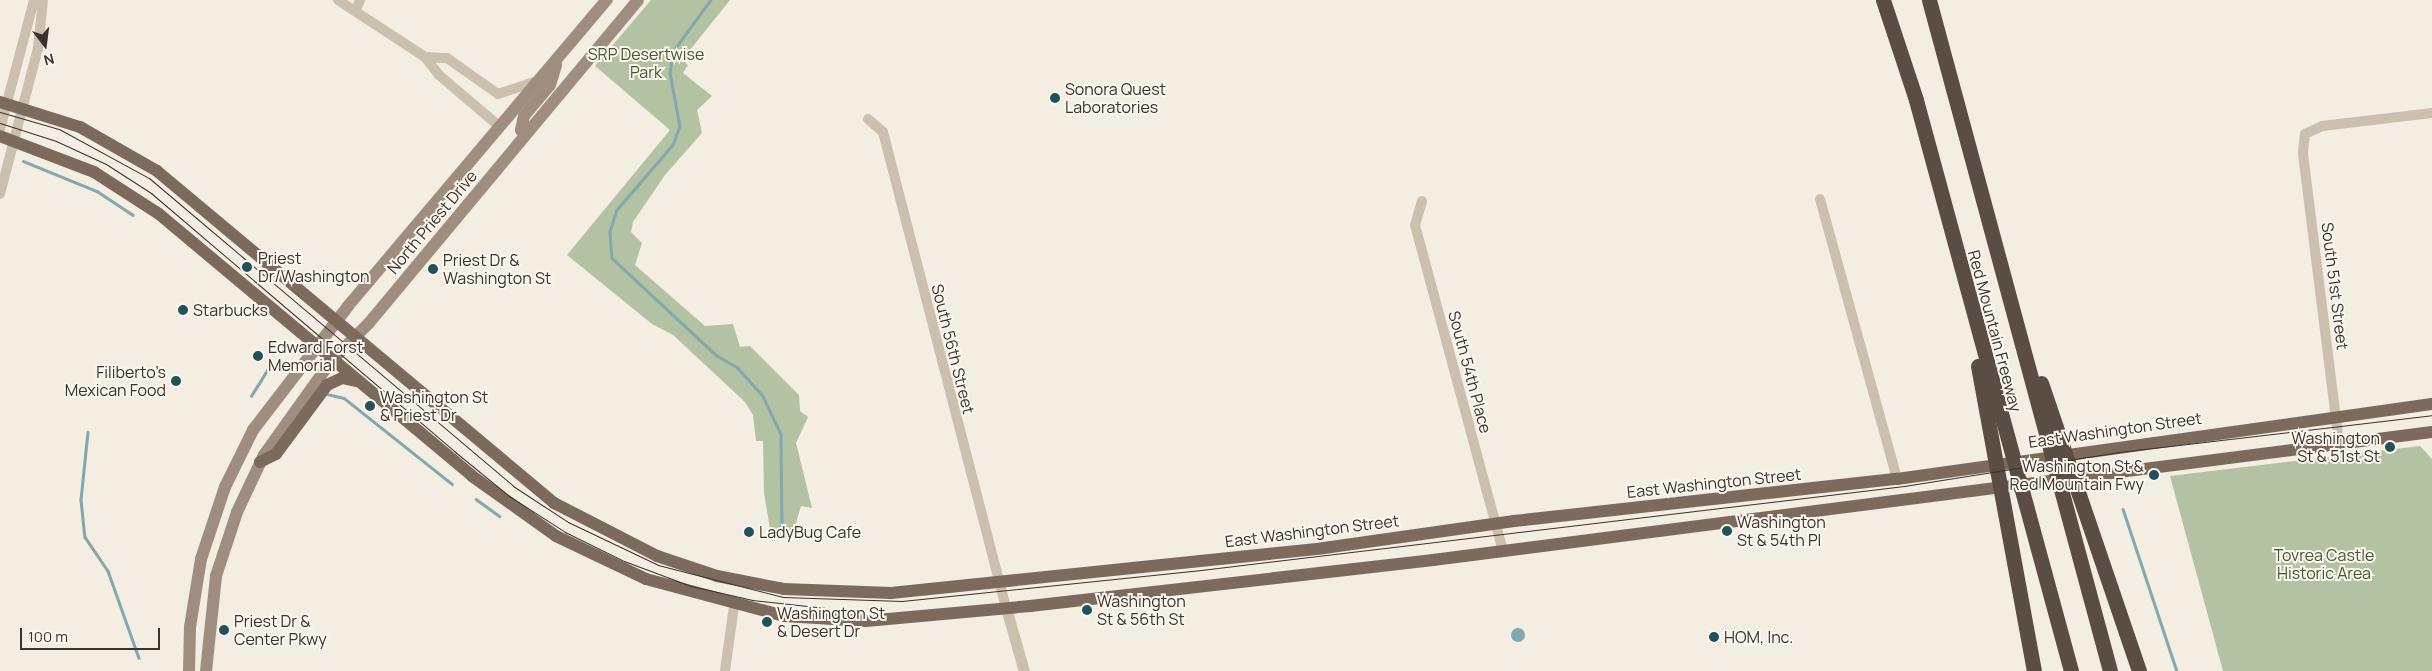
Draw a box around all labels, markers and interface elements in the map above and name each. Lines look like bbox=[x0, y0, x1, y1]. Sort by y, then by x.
north arrow bbox=[20, 20, 70, 70]
park label: SRP Desertwise Park bbox=[588, 44, 704, 82]
text: N bbox=[42, 49, 56, 70]
place label: Sonora Quest Laboratories bbox=[1065, 79, 1166, 117]
marker: Sonora Quest Laboratories bbox=[1049, 92, 1061, 104]
street label: North Priest Drive bbox=[383, 166, 481, 278]
street label: South 51st Street bbox=[2318, 221, 2352, 351]
place label: Priest Dr/Washington bbox=[258, 248, 370, 286]
street label: Red Mountain Freeway bbox=[1964, 248, 2026, 414]
place label: Priest Dr & Washington St bbox=[443, 250, 551, 288]
marker: Priest Dr/Washington bbox=[240, 260, 254, 274]
marker: Priest Dr & Washington St bbox=[427, 263, 439, 275]
street label: South 56th Street bbox=[928, 282, 978, 416]
place label: Starbucks bbox=[193, 300, 268, 320]
marker: Starbucks bbox=[177, 304, 189, 316]
street label: South 54th Place bbox=[1444, 309, 1496, 435]
place label: Edward Forst Memorial bbox=[268, 337, 363, 375]
marker: Edward Forst Memorial bbox=[252, 350, 264, 362]
place label: Filiberto’s Mexican Food bbox=[65, 362, 166, 400]
marker: Filiberto’s Mexican Food bbox=[170, 375, 182, 387]
place label: Washington St & Priest Dr bbox=[380, 387, 488, 425]
marker: Washington St & Priest Dr bbox=[364, 400, 376, 412]
street label: East Washington Street bbox=[2027, 408, 2203, 452]
place label: Washington St & 51st St bbox=[2291, 428, 2380, 466]
marker: Washington St & 51st St bbox=[2384, 441, 2396, 453]
place label: Washington St & Red Mountain Fwy bbox=[2010, 456, 2144, 494]
street label: East Washington Street bbox=[1626, 464, 1802, 502]
marker: Washington St & Red Mountain Fwy bbox=[2148, 469, 2160, 481]
street label: East Washington Street bbox=[1224, 511, 1400, 551]
place label: Washington St & 54th Pl bbox=[1737, 512, 1826, 550]
place label: LadyBug Cafe bbox=[759, 522, 861, 542]
marker: Washington St & 54th Pl bbox=[1721, 525, 1733, 537]
marker: LadyBug Cafe bbox=[743, 526, 755, 538]
park label: Tovrea Castle Historic Area bbox=[2274, 545, 2374, 583]
place label: Washington St & 56th St bbox=[1097, 591, 1186, 629]
place label: Washington St & Desert Dr bbox=[777, 603, 885, 641]
marker: Washington St & 56th St bbox=[1081, 604, 1093, 616]
place label: Priest Dr & Center Pkwy bbox=[234, 611, 327, 649]
marker: Washington St & Desert Dr bbox=[761, 616, 773, 628]
scale bar bbox=[22, 618, 162, 650]
marker: Priest Dr & Center Pkwy bbox=[218, 624, 230, 636]
text: 100 m bbox=[28, 626, 68, 647]
place label: HOM, Inc. bbox=[1724, 627, 1793, 647]
marker: HOM, Inc. bbox=[1708, 631, 1720, 643]

